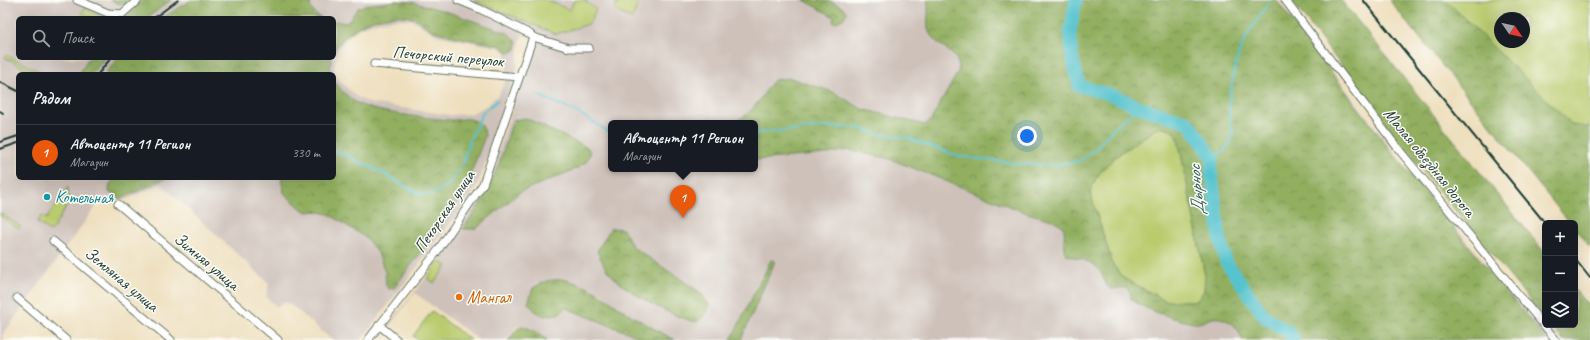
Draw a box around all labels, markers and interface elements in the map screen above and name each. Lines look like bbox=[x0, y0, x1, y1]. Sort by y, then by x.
north arrow bbox=[1494, 12, 1530, 48]
search box bbox=[16, 16, 336, 60]
icon: search bbox=[30, 27, 52, 49]
text: Поиск bbox=[62, 29, 94, 48]
street label: Печорский переулок bbox=[392, 41, 506, 72]
text: Рядом bbox=[32, 88, 70, 109]
street label: Малая объездная дорога bbox=[1378, 104, 1481, 223]
popup bbox=[608, 120, 758, 172]
your location bbox=[1017, 126, 1037, 146]
text: Автоцентр 11 Регион bbox=[623, 129, 743, 148]
text: Автоцентр 11 Регион bbox=[70, 135, 190, 154]
text: 1 bbox=[42, 145, 48, 161]
text: 330 m bbox=[292, 145, 320, 161]
text: Магазин bbox=[623, 148, 661, 164]
text: Магазин bbox=[70, 154, 108, 170]
water label: Дырнос bbox=[1183, 162, 1209, 217]
street label: Печорская улица bbox=[409, 165, 481, 256]
pin: 1 bbox=[670, 185, 696, 218]
place label: Котельная bbox=[55, 187, 114, 208]
marker: Котельная bbox=[42, 192, 52, 202]
map controls bbox=[1542, 220, 1578, 328]
button: + bbox=[1542, 220, 1578, 256]
street label: Зимняя улица bbox=[170, 228, 245, 296]
street label: Земляная улица bbox=[80, 242, 164, 317]
button: − bbox=[1542, 256, 1578, 292]
place label: Мангал bbox=[467, 287, 512, 308]
marker: Мангал bbox=[454, 292, 464, 302]
button: layers bbox=[1542, 292, 1578, 328]

